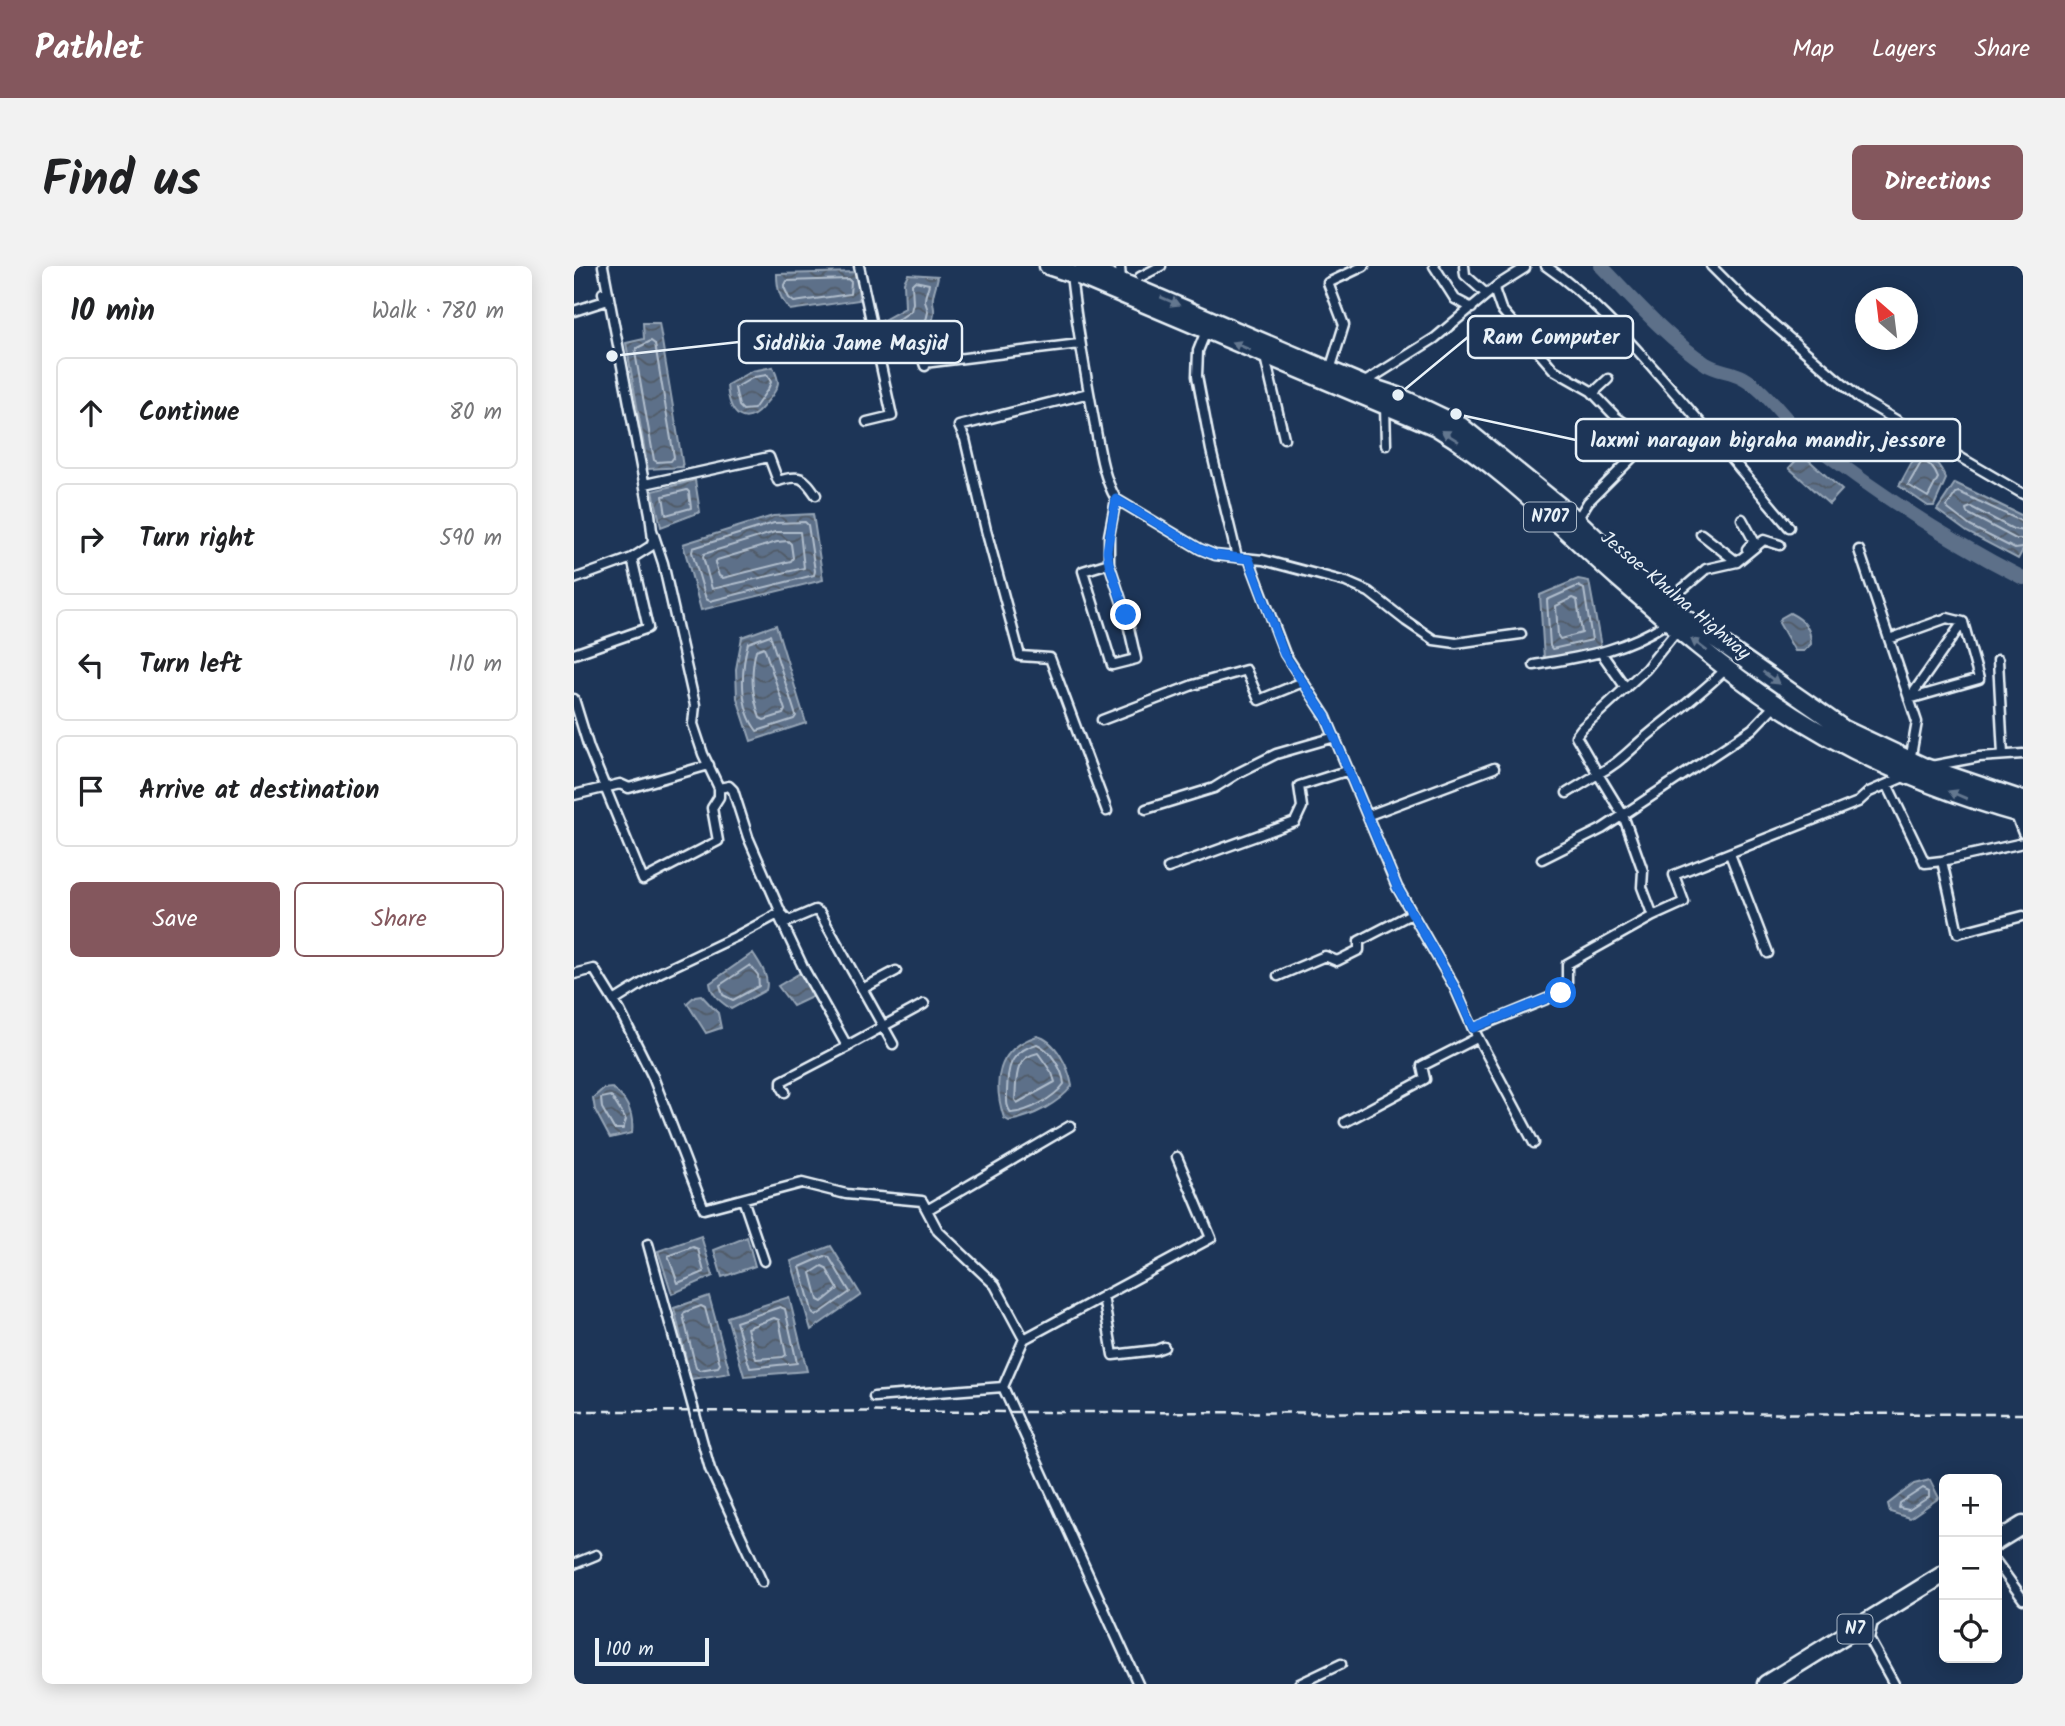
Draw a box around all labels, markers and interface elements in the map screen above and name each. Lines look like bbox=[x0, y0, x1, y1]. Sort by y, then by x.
text: Pathlet bbox=[35, 23, 143, 76]
text: Map bbox=[1792, 30, 1834, 69]
text: Layers bbox=[1872, 30, 1936, 69]
text: Share bbox=[1974, 30, 2030, 69]
text: Find us bbox=[42, 143, 200, 221]
button: Directions bbox=[1852, 145, 2023, 220]
north arrow bbox=[1855, 287, 1918, 350]
text: 10 min bbox=[70, 288, 155, 336]
text: Walk · 780 m bbox=[371, 294, 504, 330]
one-way arrow bbox=[1159, 296, 1180, 307]
callout: Ram Computer bbox=[1468, 316, 1633, 358]
callout: Siddikia Jame Masjid bbox=[739, 321, 962, 363]
text: Ram Computer bbox=[1482, 322, 1621, 355]
text: Siddikia Jame Masjid bbox=[754, 328, 949, 361]
one-way arrow bbox=[1231, 340, 1251, 352]
text: Continue bbox=[139, 392, 240, 434]
icon: ahead bbox=[72, 394, 110, 432]
text: 80 m bbox=[449, 395, 502, 431]
callout: laxmi narayan bigraha mandir, jessore bbox=[1576, 419, 1960, 461]
text: laxmi narayan bigraha mandir, jessore bbox=[1590, 425, 1946, 458]
one-way arrow bbox=[1440, 430, 1459, 443]
road number: N707 bbox=[1524, 502, 1576, 531]
text: Turn right bbox=[139, 518, 255, 560]
icon: right bbox=[72, 520, 110, 558]
text: 590 m bbox=[439, 521, 502, 557]
street label: Jessoe-Khulna Highway bbox=[1593, 524, 1758, 669]
route end bbox=[1110, 599, 1141, 630]
one-way arrow bbox=[1690, 639, 1708, 653]
text: Turn left bbox=[139, 644, 242, 686]
icon: left bbox=[72, 646, 110, 684]
text: 110 m bbox=[449, 647, 502, 683]
one-way arrow bbox=[1762, 671, 1780, 685]
text: Arrive at destination bbox=[139, 770, 379, 812]
icon: arrive bbox=[72, 772, 110, 810]
one-way arrow bbox=[1947, 789, 1968, 800]
button: Save bbox=[70, 882, 280, 957]
button: Share bbox=[294, 882, 504, 957]
route start bbox=[1545, 977, 1576, 1008]
map controls bbox=[1939, 1474, 2002, 1663]
button: + bbox=[1939, 1474, 2002, 1537]
button: − bbox=[1939, 1537, 2002, 1600]
button: locate bbox=[1939, 1600, 2002, 1663]
road number: N7 bbox=[1838, 1614, 1872, 1644]
scale bar bbox=[595, 1635, 709, 1667]
text: 100 m bbox=[606, 1635, 654, 1665]

